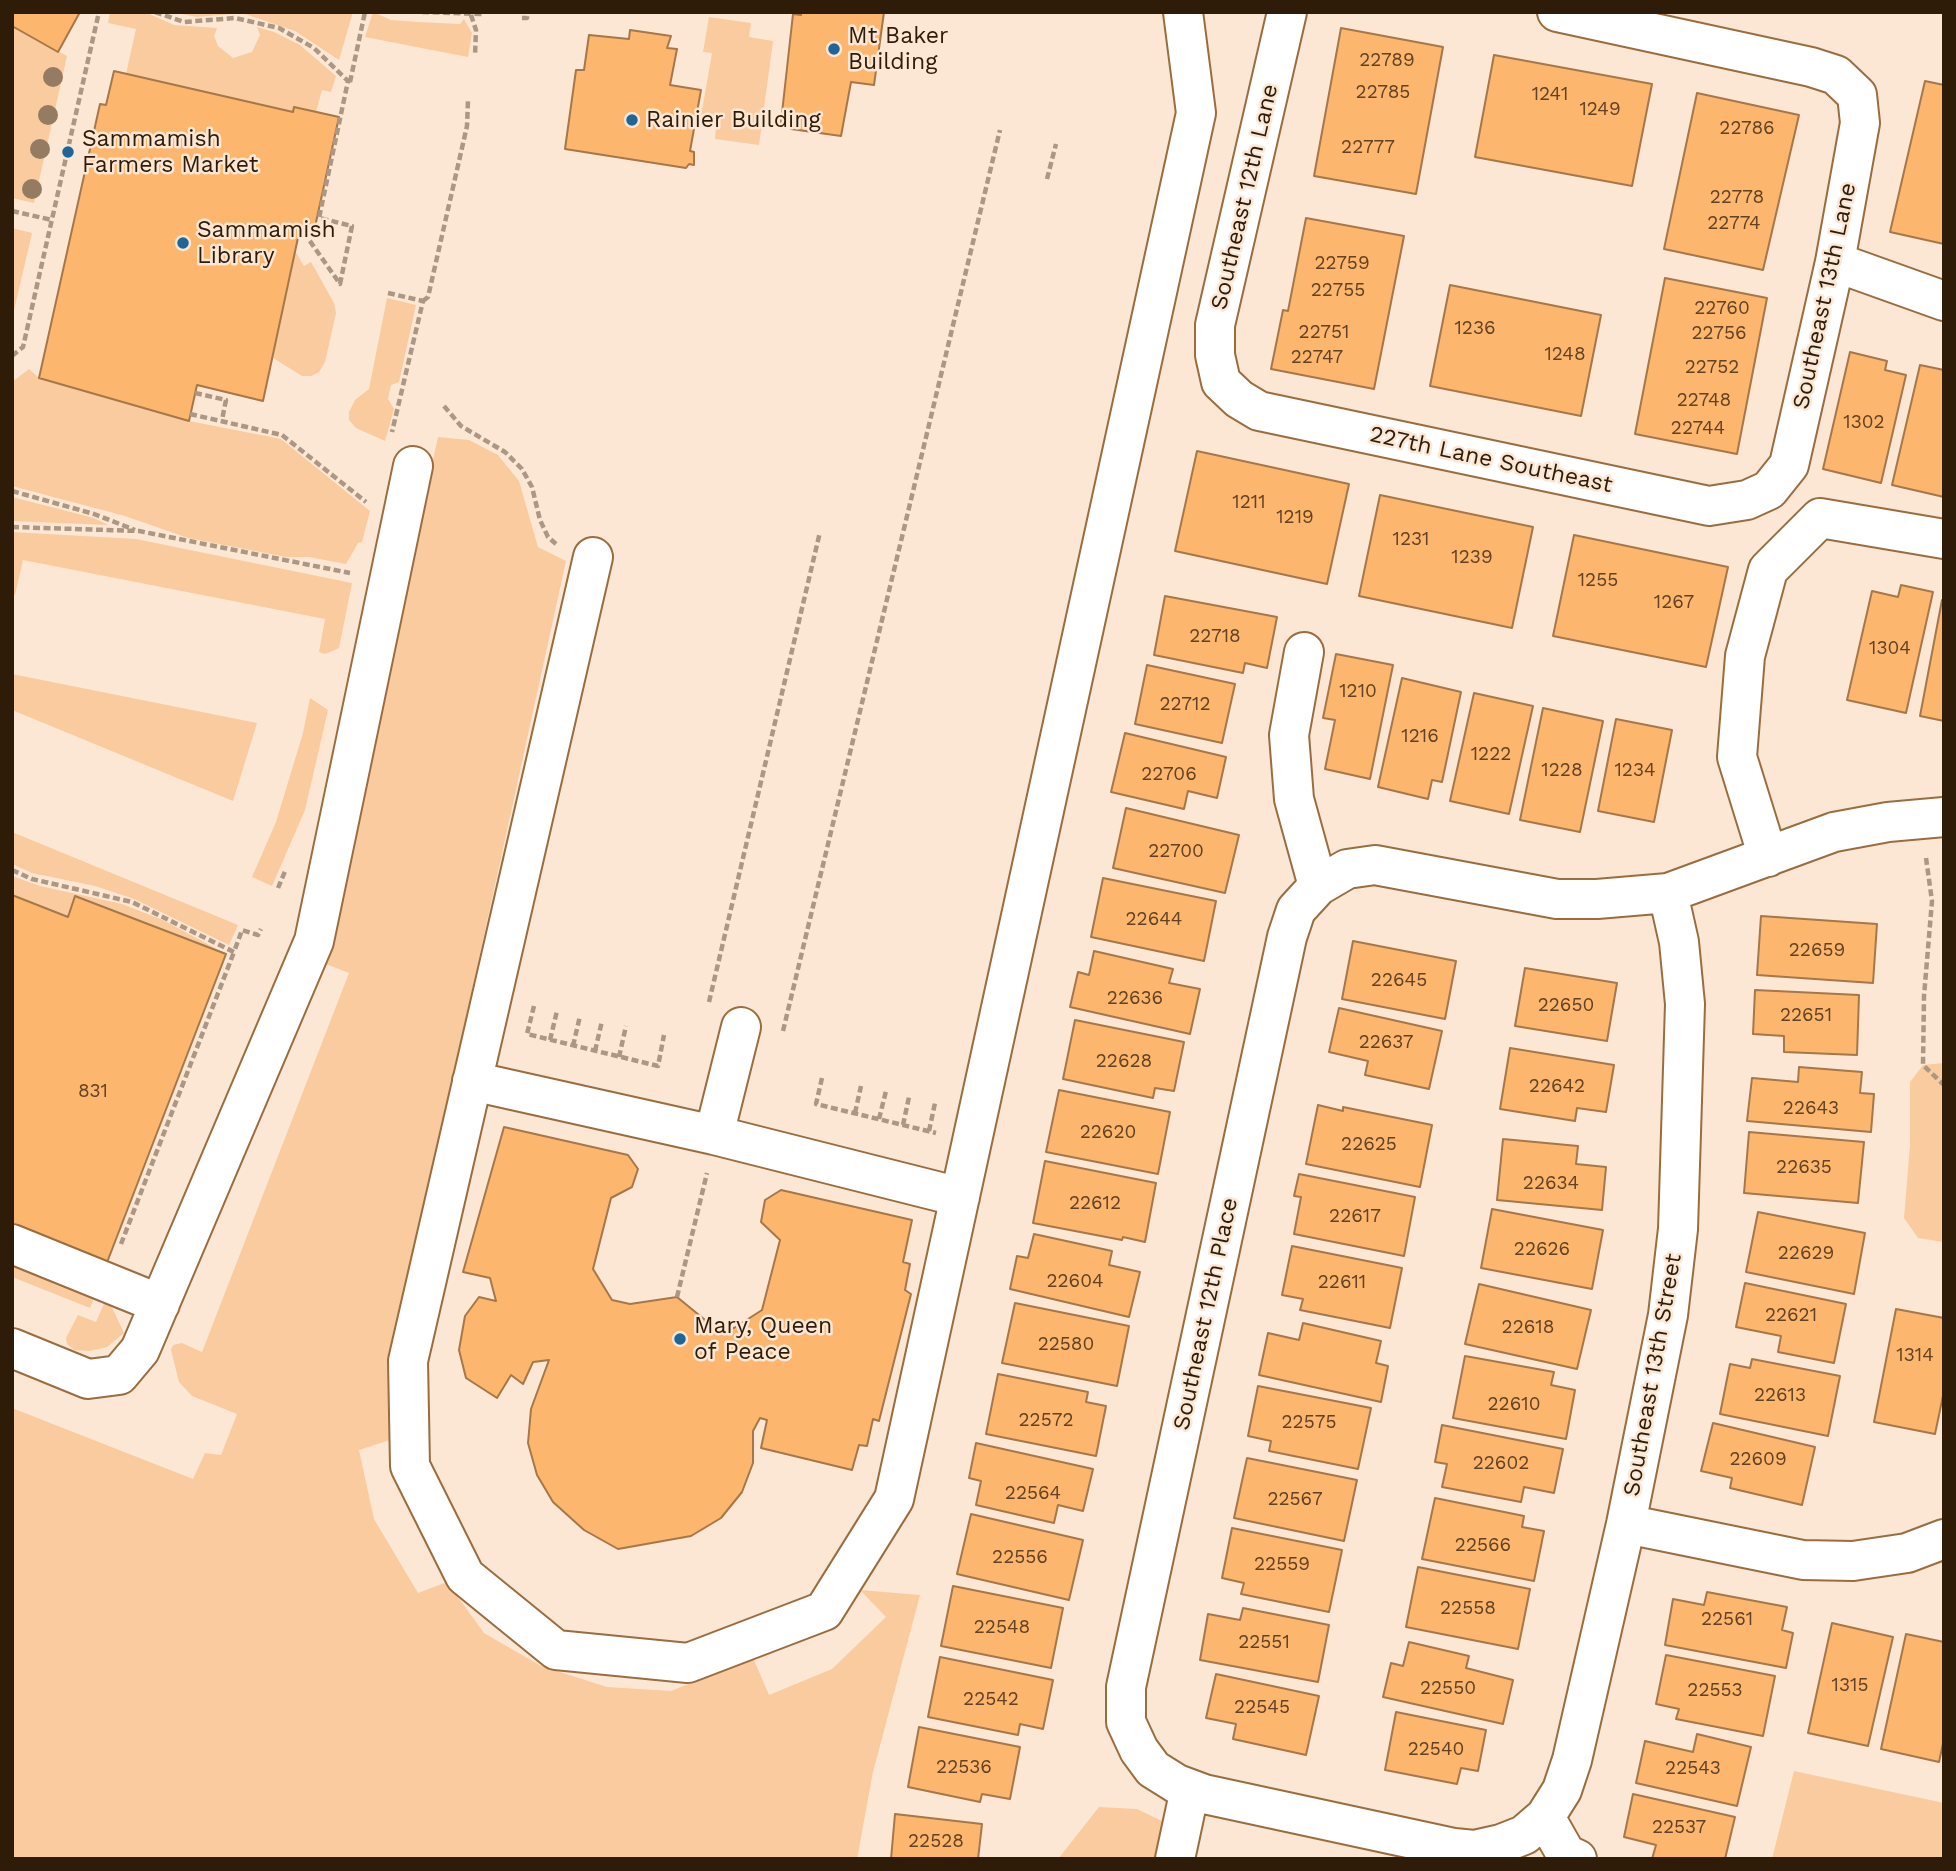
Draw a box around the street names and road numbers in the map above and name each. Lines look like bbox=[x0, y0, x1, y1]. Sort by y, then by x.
street label: Southeast 12th Lane bbox=[1206, 81, 1284, 313]
street label: Southeast 13th Lane bbox=[1788, 180, 1862, 412]
street label: 227th Lane Southeast bbox=[1367, 421, 1615, 499]
street label: Southeast 12th Place bbox=[1168, 1195, 1244, 1433]
street label: Southeast 13th Street bbox=[1618, 1252, 1688, 1498]

